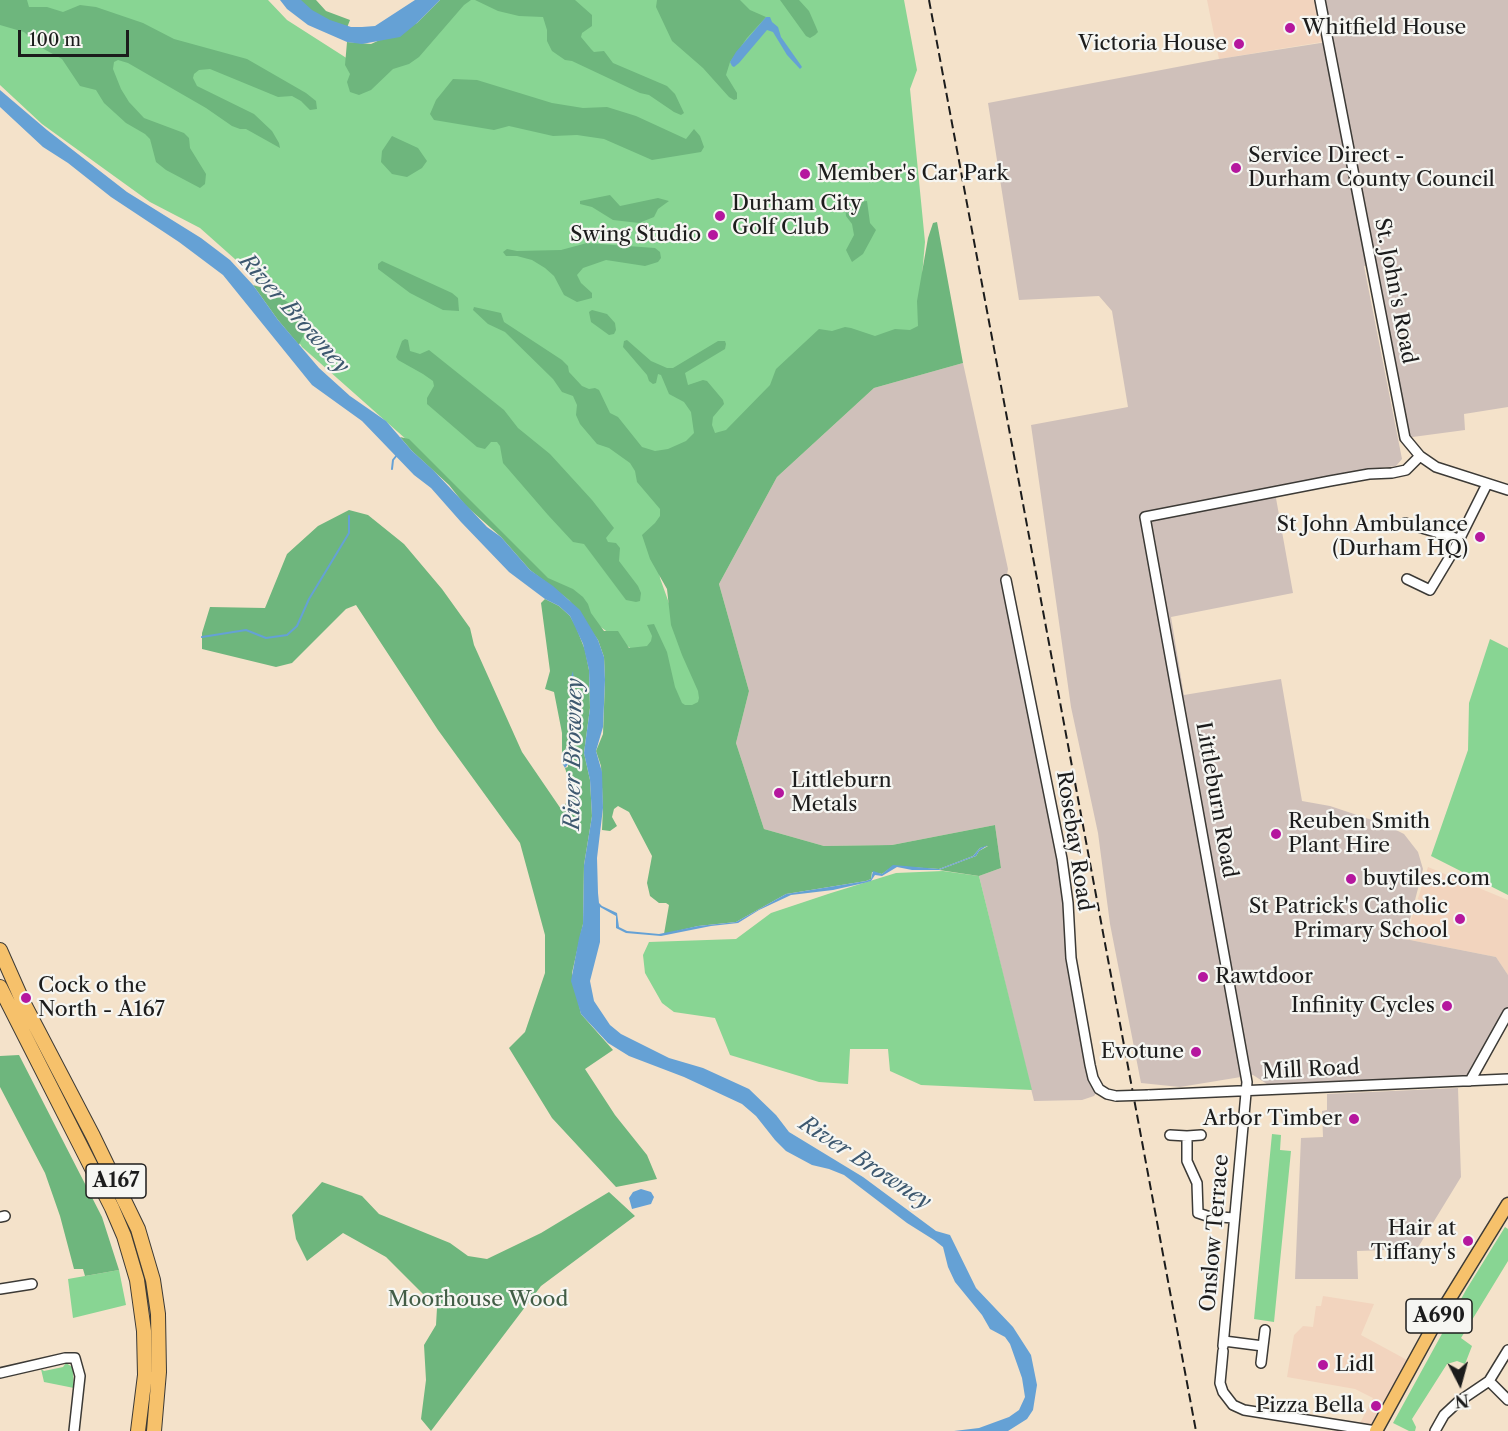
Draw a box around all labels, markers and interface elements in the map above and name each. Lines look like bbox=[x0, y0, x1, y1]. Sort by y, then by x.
place label: Whitfield House bbox=[1302, 15, 1466, 41]
scale bar bbox=[21, 18, 132, 56]
marker: Whitfield House bbox=[1283, 21, 1297, 35]
text: 100 m bbox=[29, 29, 81, 51]
place label: Victoria House bbox=[1078, 31, 1227, 57]
marker: Victoria House bbox=[1232, 37, 1246, 51]
place label: Service Direct - Durham County Council bbox=[1248, 143, 1495, 193]
place label: Member's Car Park bbox=[817, 161, 1009, 187]
marker: Service Direct - Durham County Council bbox=[1229, 161, 1243, 175]
marker: Member's Car Park bbox=[798, 167, 812, 181]
place label: Durham City Golf Club bbox=[732, 191, 862, 241]
marker: Durham City Golf Club bbox=[713, 209, 727, 223]
street label: St. John's Road bbox=[1368, 216, 1422, 366]
place label: Swing Studio bbox=[570, 222, 701, 248]
marker: Swing Studio bbox=[706, 228, 720, 242]
water label: River Browney bbox=[233, 249, 355, 379]
place label: St John Ambulance (Durham HQ) bbox=[1277, 512, 1468, 562]
marker: St John Ambulance (Durham HQ) bbox=[1473, 530, 1487, 544]
water label: River Browney bbox=[559, 678, 589, 830]
street label: Littleburn Road bbox=[1190, 720, 1242, 880]
place label: Littleburn Metals bbox=[791, 768, 892, 818]
street label: Rosebay Road bbox=[1050, 769, 1098, 913]
marker: Littleburn Metals bbox=[772, 786, 786, 800]
place label: Reuben Smith Plant Hire bbox=[1288, 809, 1430, 859]
marker: Reuben Smith Plant Hire bbox=[1269, 827, 1283, 841]
place label: buytiles.com bbox=[1363, 866, 1490, 892]
marker: buytiles.com bbox=[1344, 872, 1358, 886]
place label: St Patrick's Catholic Primary School bbox=[1249, 894, 1448, 944]
marker: St Patrick's Catholic Primary School bbox=[1453, 912, 1467, 926]
place label: Rawtdoor bbox=[1215, 964, 1313, 990]
marker: Rawtdoor bbox=[1196, 970, 1210, 984]
place label: Cock o the North - A167 bbox=[38, 973, 165, 1023]
marker: Cock o the North - A167 bbox=[19, 991, 33, 1005]
place label: Infinity Cycles bbox=[1291, 993, 1435, 1019]
marker: Infinity Cycles bbox=[1440, 999, 1454, 1013]
place label: Evotune bbox=[1101, 1039, 1184, 1065]
marker: Evotune bbox=[1189, 1045, 1203, 1059]
street label: Mill Road bbox=[1262, 1055, 1360, 1085]
place label: Arbor Timber bbox=[1203, 1106, 1342, 1132]
water label: River Browney bbox=[794, 1111, 936, 1215]
marker: Arbor Timber bbox=[1347, 1112, 1361, 1126]
street label: Onslow Terrace bbox=[1196, 1153, 1234, 1313]
road number: A167 bbox=[86, 1164, 146, 1198]
place label: Hair at Tiffany's bbox=[1371, 1216, 1456, 1266]
marker: Hair at Tiffany's bbox=[1461, 1234, 1475, 1248]
park label: Moorhouse Wood bbox=[388, 1287, 568, 1313]
road number: A690 bbox=[1406, 1299, 1472, 1333]
place label: Lidl bbox=[1335, 1352, 1374, 1378]
north arrow bbox=[1430, 1353, 1490, 1413]
marker: Lidl bbox=[1316, 1358, 1330, 1372]
text: N bbox=[1454, 1390, 1470, 1412]
place label: Pizza Bella bbox=[1255, 1393, 1364, 1419]
marker: Pizza Bella bbox=[1369, 1399, 1383, 1413]

